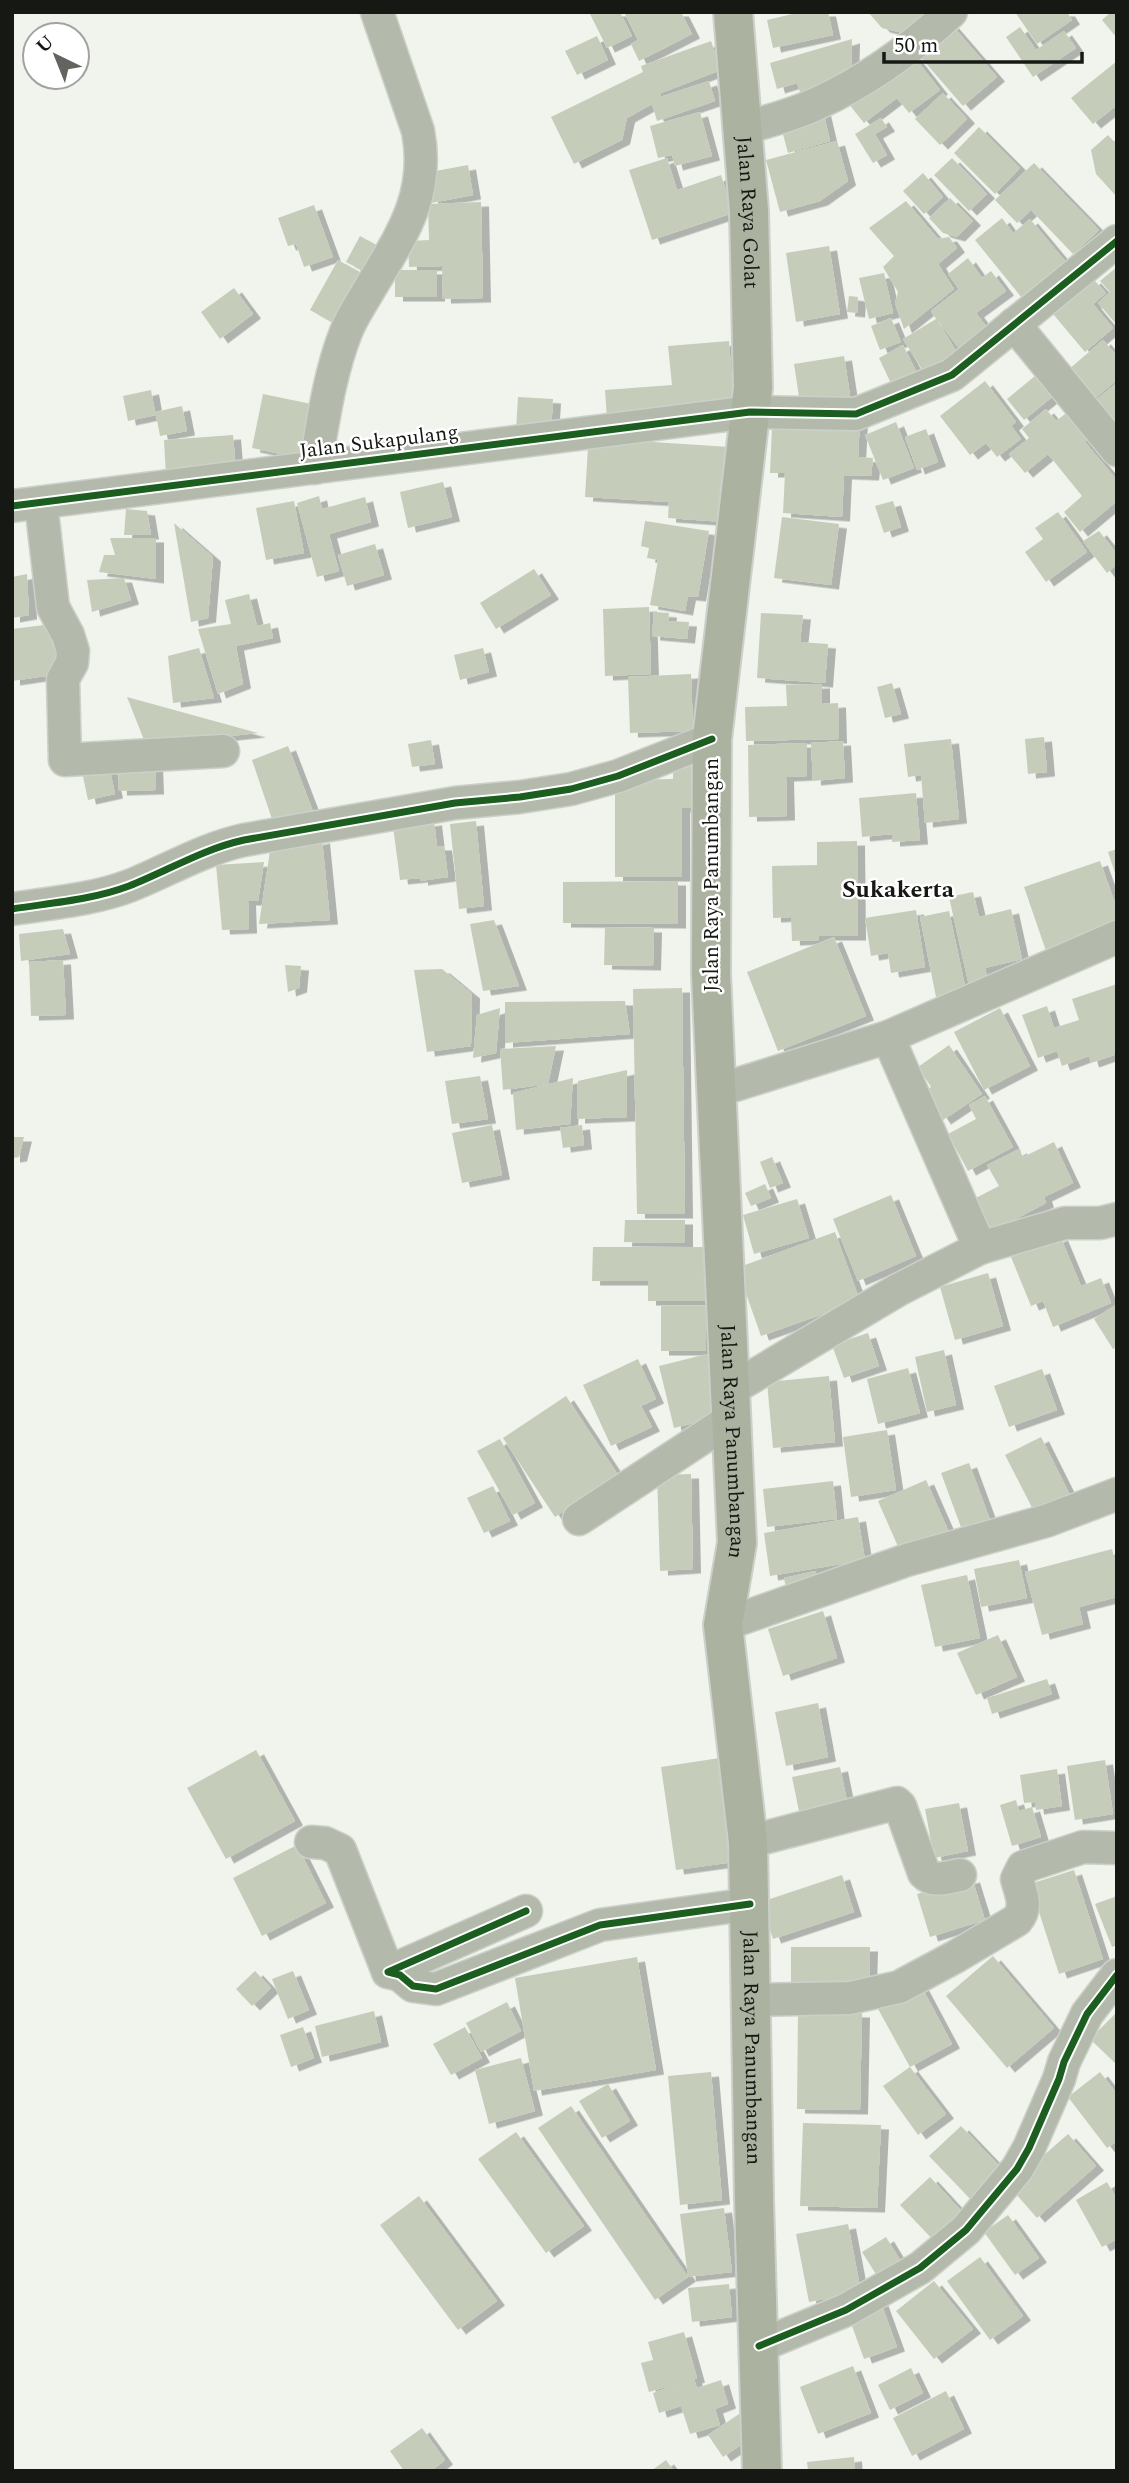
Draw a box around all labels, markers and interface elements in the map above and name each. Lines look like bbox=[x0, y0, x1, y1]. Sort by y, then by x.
north arrow bbox=[21, 21, 91, 91]
scale bar bbox=[884, 21, 1082, 65]
text: U bbox=[30, 29, 61, 61]
text: 50 m bbox=[894, 30, 938, 62]
street label: Jalan Raya Golat bbox=[727, 135, 767, 289]
street label: Jalan Sukapulang bbox=[298, 416, 460, 468]
street label: Jalan Raya Panumbangan bbox=[696, 758, 728, 992]
district label: Sukakerta bbox=[842, 872, 955, 908]
street label: Jalan Raya Panumbangan bbox=[711, 1323, 753, 1561]
street label: Jalan Raya Panumbangan bbox=[733, 1930, 769, 2165]

